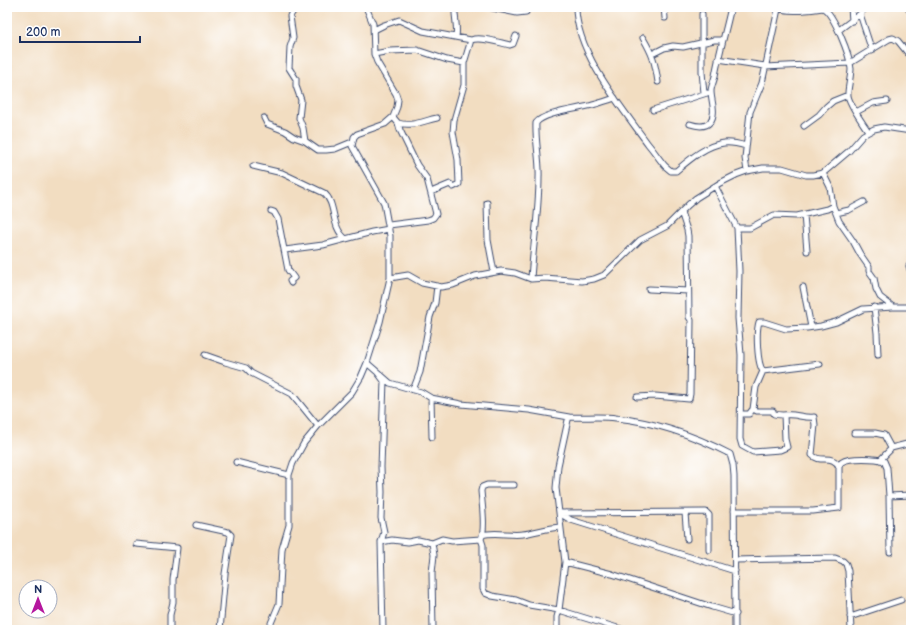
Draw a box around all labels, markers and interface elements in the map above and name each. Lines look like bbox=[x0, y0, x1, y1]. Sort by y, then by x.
scale bar bbox=[20, 18, 140, 44]
text: 200 m bbox=[26, 25, 60, 40]
north arrow bbox=[18, 579, 58, 619]
text: N bbox=[34, 583, 42, 596]

